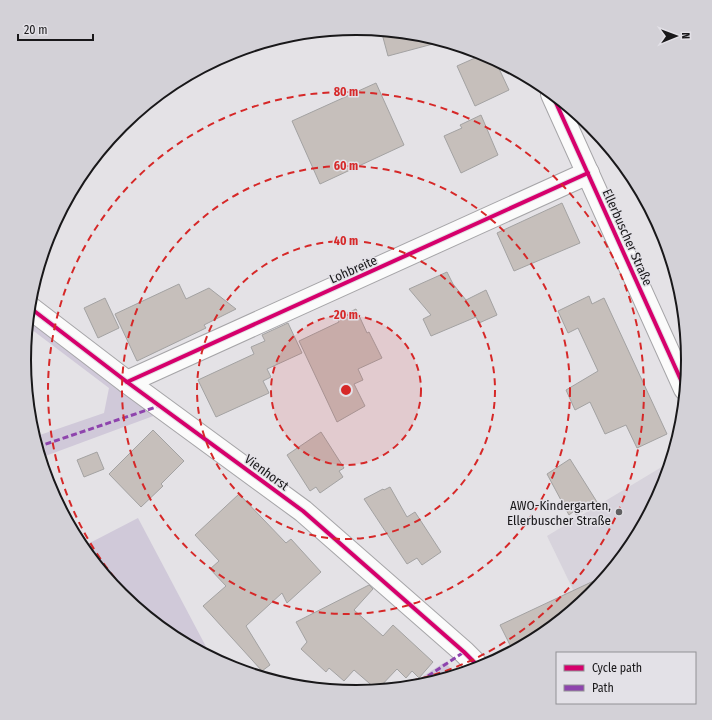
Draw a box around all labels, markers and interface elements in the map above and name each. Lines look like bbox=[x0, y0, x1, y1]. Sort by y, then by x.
scale bar bbox=[18, 16, 93, 42]
north arrow bbox=[656, 16, 696, 56]
text: 20 m bbox=[24, 23, 48, 37]
text: N bbox=[679, 32, 692, 39]
text: 80 m bbox=[334, 85, 358, 99]
text: 60 m bbox=[334, 159, 358, 173]
street label: Ellerbuscher Straße bbox=[600, 187, 656, 288]
text: 40 m bbox=[334, 234, 358, 248]
street label: Lohbreite bbox=[327, 252, 379, 287]
text: 20 m bbox=[333, 308, 358, 322]
centre of rings bbox=[339, 383, 353, 397]
street label: Vienhorst bbox=[242, 451, 292, 494]
place label: AWO-Kindergarten, Ellerbuscher Straße bbox=[507, 498, 611, 528]
marker: AWO-Kindergarten, Ellerbuscher Straße bbox=[614, 507, 624, 517]
legend bbox=[556, 652, 696, 704]
text: Cycle path bbox=[592, 661, 642, 675]
text: Path bbox=[592, 681, 614, 695]

